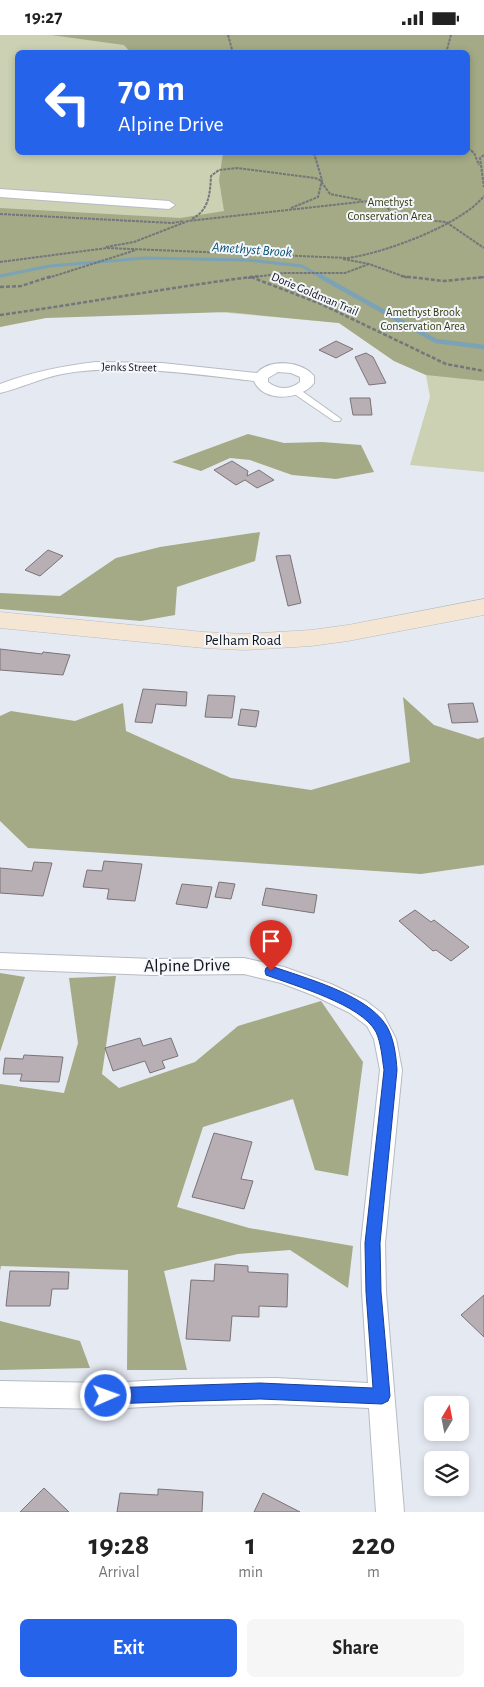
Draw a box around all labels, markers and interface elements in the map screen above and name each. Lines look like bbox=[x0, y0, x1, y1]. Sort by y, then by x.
text: 19:27 bbox=[25, 8, 63, 27]
icon: left bbox=[35, 70, 100, 135]
text: 70 m bbox=[118, 72, 185, 107]
text: Alpine Drive bbox=[118, 113, 224, 135]
park label: Amethyst Conservation Area bbox=[348, 196, 433, 222]
water label: Amethyst Brook bbox=[210, 240, 293, 260]
street label: Dorie Goldman Trail bbox=[270, 270, 360, 318]
park label: Amethyst Brook Conservation Area bbox=[381, 306, 466, 332]
street label: Jenks Street bbox=[101, 361, 157, 373]
street label: Pelham Road bbox=[205, 633, 282, 648]
pin bbox=[250, 920, 292, 971]
icon: arrive bbox=[257, 927, 285, 955]
street label: Alpine Drive bbox=[144, 956, 230, 976]
position arrow bbox=[79, 1369, 131, 1421]
north arrow bbox=[424, 1396, 469, 1441]
map controls bbox=[424, 1396, 469, 1496]
button: layers bbox=[424, 1451, 469, 1496]
text: 19:28 bbox=[89, 1530, 150, 1560]
text: 1 bbox=[245, 1530, 256, 1560]
text: 220 bbox=[352, 1530, 395, 1560]
text: Arrival bbox=[98, 1564, 140, 1580]
text: min bbox=[238, 1564, 263, 1580]
text: m bbox=[367, 1564, 380, 1580]
button: Exit bbox=[20, 1619, 237, 1677]
button: Share bbox=[247, 1619, 464, 1677]

